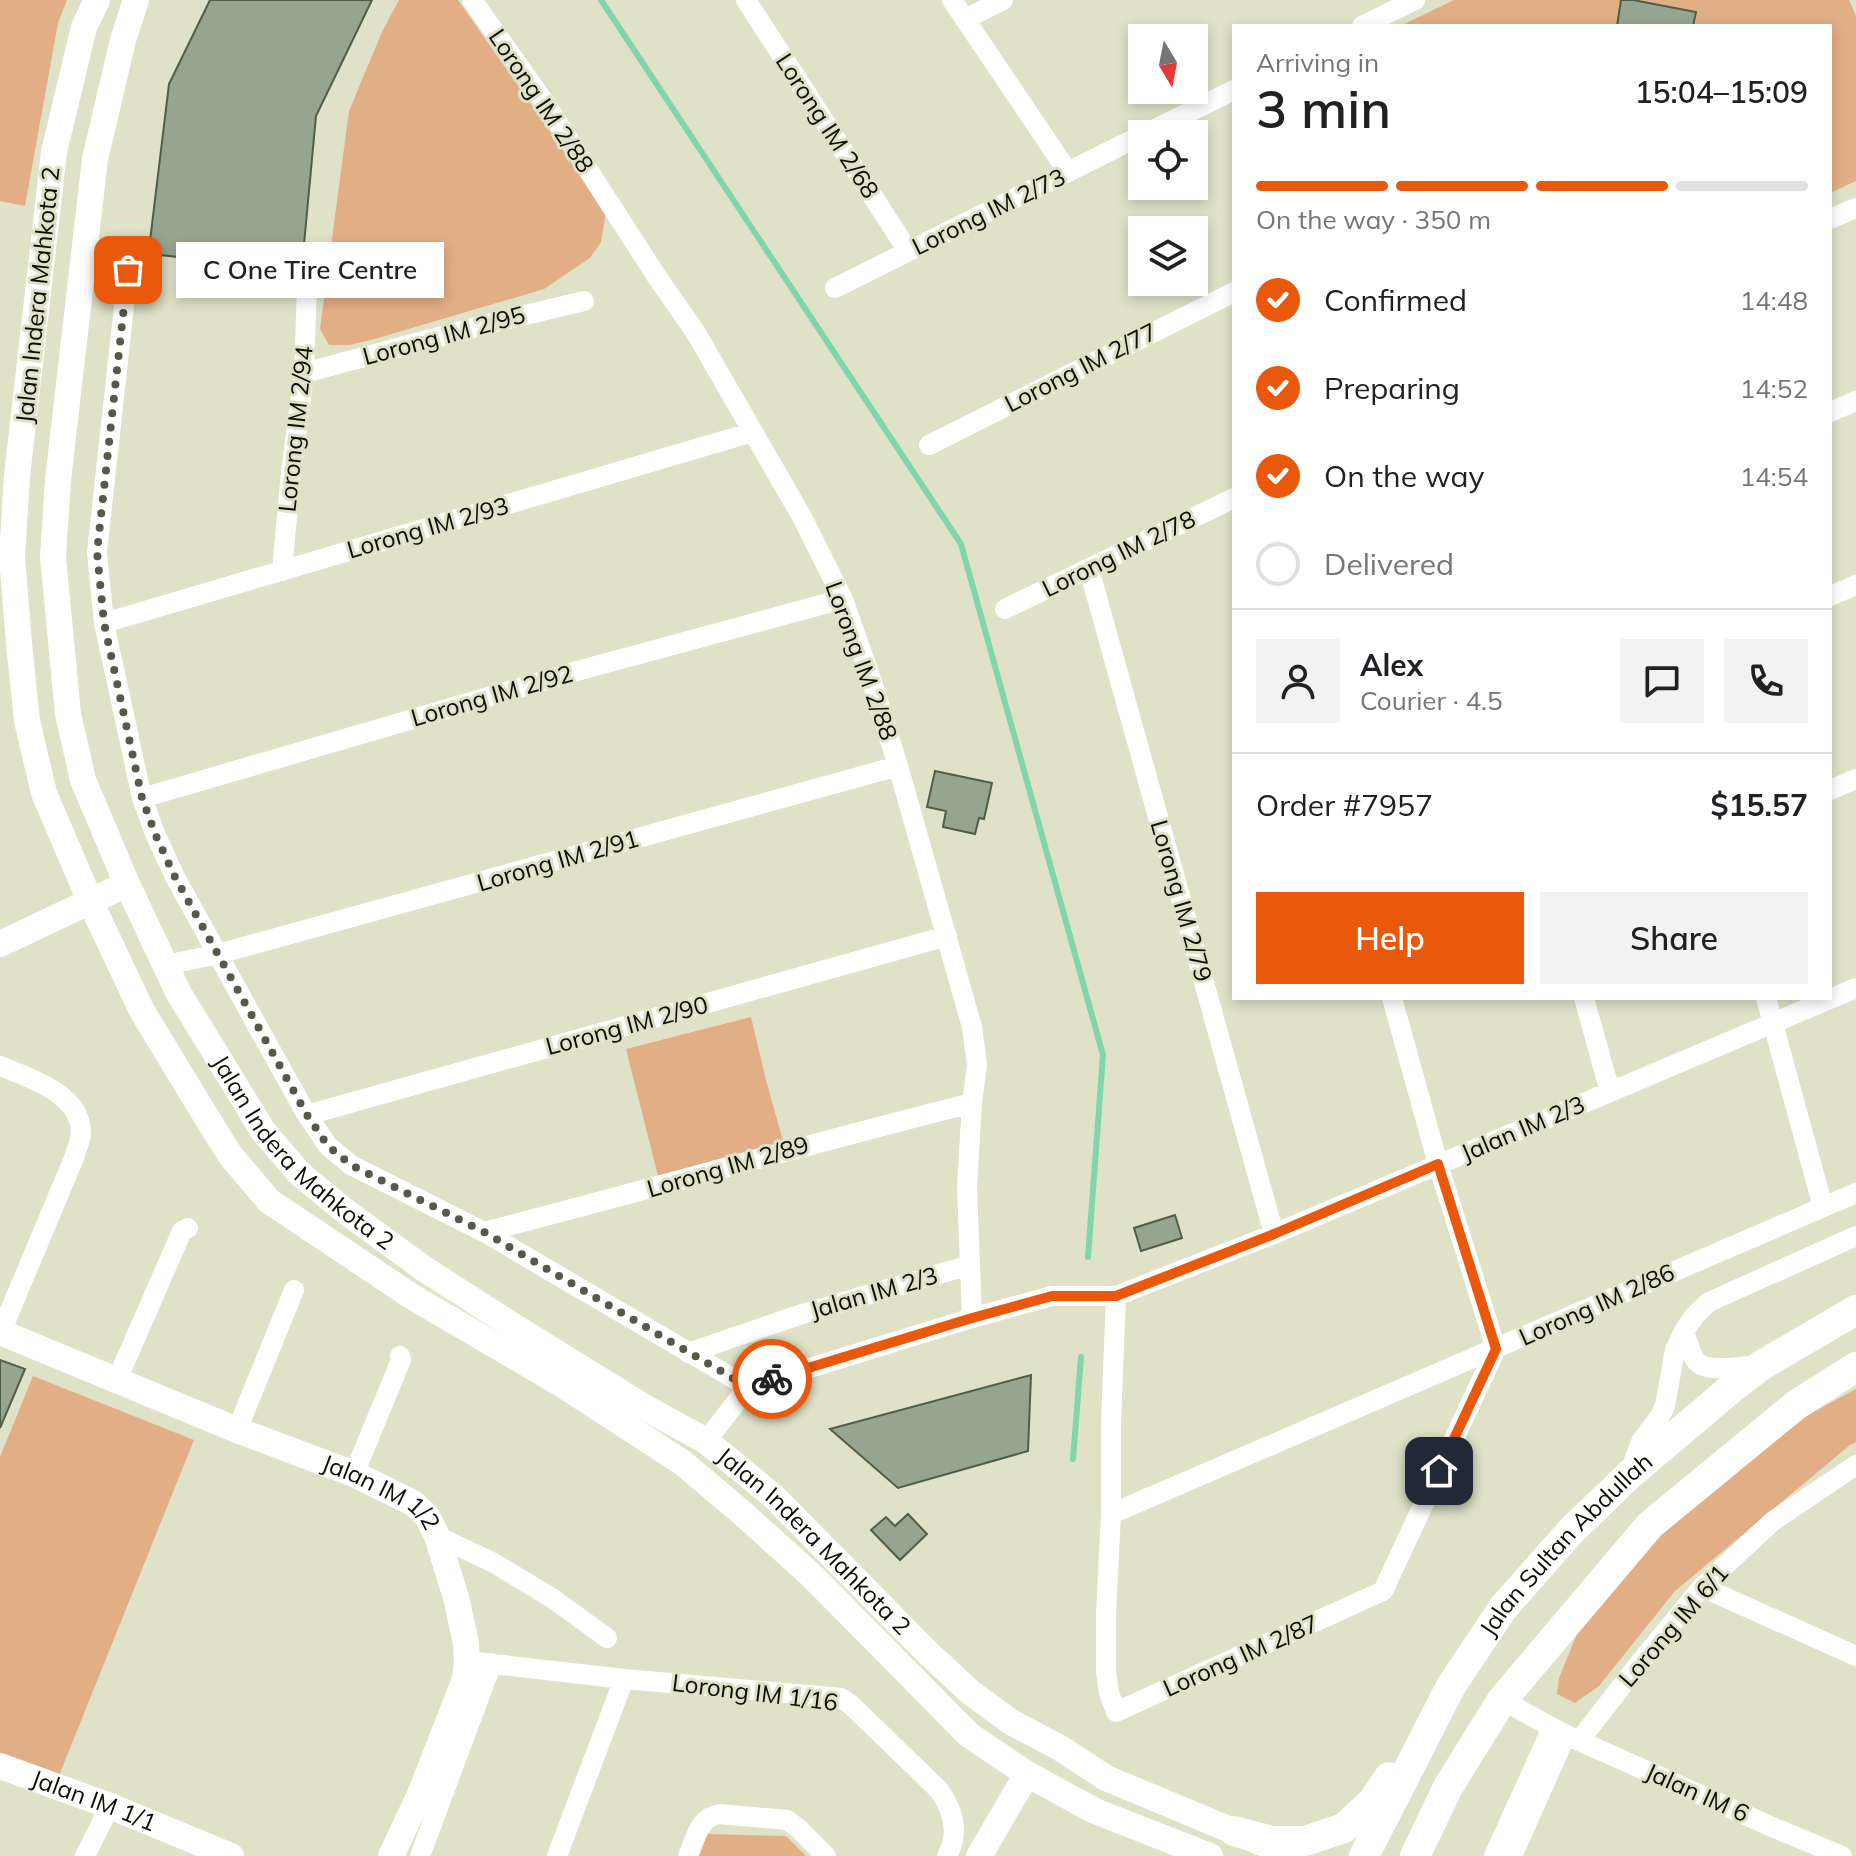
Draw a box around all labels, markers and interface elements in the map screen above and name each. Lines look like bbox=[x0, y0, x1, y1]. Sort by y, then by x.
street label: Lorong IM 2/88 bbox=[483, 23, 601, 178]
north arrow bbox=[1128, 24, 1208, 104]
map controls bbox=[1128, 24, 1208, 296]
text: Arriving in bbox=[1256, 46, 1379, 79]
street label: Lorong IM 2/68 bbox=[770, 47, 886, 204]
text: 15:04–15:09 bbox=[1635, 73, 1808, 111]
text: 3 min bbox=[1256, 76, 1391, 141]
button: locate bbox=[1128, 120, 1208, 200]
street label: Lorong IM 2/73 bbox=[907, 161, 1070, 261]
street label: Jalan Indera Mahkota 2 bbox=[9, 165, 65, 425]
text: On the way · 350 m bbox=[1256, 203, 1491, 236]
button: layers bbox=[1128, 216, 1208, 296]
pin bbox=[94, 236, 162, 304]
callout: C One Tire Centre bbox=[176, 242, 444, 298]
icon: bag bbox=[106, 248, 150, 292]
text: C One Tire Centre bbox=[203, 253, 417, 286]
icon: check bbox=[1256, 278, 1300, 322]
text: Confirmed bbox=[1324, 281, 1467, 319]
text: 14:48 bbox=[1740, 284, 1808, 317]
street label: Lorong IM 2/95 bbox=[359, 299, 528, 371]
street label: Lorong IM 2/77 bbox=[999, 316, 1162, 418]
street label: Lorong IM 2/94 bbox=[271, 344, 319, 513]
icon: check bbox=[1256, 366, 1300, 410]
text: Preparing bbox=[1324, 369, 1460, 407]
text: 14:52 bbox=[1740, 372, 1808, 405]
icon: check bbox=[1256, 454, 1300, 498]
text: On the way bbox=[1324, 457, 1484, 495]
text: 14:54 bbox=[1740, 460, 1808, 493]
street label: Lorong IM 2/93 bbox=[343, 490, 512, 564]
street label: Lorong IM 2/78 bbox=[1037, 503, 1200, 603]
text: Delivered bbox=[1324, 545, 1454, 583]
street label: Lorong IM 2/88 bbox=[819, 577, 905, 744]
button: person bbox=[1256, 639, 1340, 723]
button: chat bbox=[1620, 639, 1704, 723]
button: phone bbox=[1724, 639, 1808, 723]
text: Alex bbox=[1360, 646, 1423, 684]
street label: Lorong IM 2/92 bbox=[407, 658, 576, 732]
text: Courier · 4.5 bbox=[1360, 684, 1503, 717]
text: Order #7957 bbox=[1256, 786, 1433, 824]
text: $15.57 bbox=[1711, 786, 1808, 824]
street label: Lorong IM 2/79 bbox=[1145, 816, 1219, 985]
street label: Lorong IM 2/91 bbox=[473, 823, 642, 897]
button: Help bbox=[1256, 892, 1524, 984]
button: Share bbox=[1540, 892, 1808, 984]
street label: Lorong IM 2/90 bbox=[542, 989, 711, 1061]
street label: Jalan Indera Mahkota 2 bbox=[206, 1049, 400, 1256]
street label: Jalan IM 2/3 bbox=[1456, 1089, 1589, 1168]
street label: Lorong IM 2/89 bbox=[643, 1129, 812, 1203]
street label: Lorong IM 2/86 bbox=[1514, 1256, 1679, 1352]
street label: Jalan IM 2/3 bbox=[806, 1259, 941, 1325]
courier bbox=[732, 1339, 812, 1419]
icon: bike bbox=[750, 1357, 794, 1401]
pin bbox=[1405, 1437, 1473, 1505]
street label: Jalan Indera Mahkota 2 bbox=[711, 1440, 918, 1641]
street label: Jalan Sultan Abdullah bbox=[1472, 1446, 1658, 1642]
street label: Jalan IM 1/2 bbox=[318, 1447, 447, 1534]
icon: home bbox=[1417, 1449, 1461, 1493]
street label: Lorong IM 6/1 bbox=[1612, 1558, 1735, 1693]
street label: Lorong IM 2/87 bbox=[1158, 1607, 1323, 1703]
street label: Lorong IM 1/16 bbox=[670, 1667, 840, 1717]
street label: Jalan IM 6 bbox=[1641, 1756, 1754, 1828]
street label: Jalan IM 1/1 bbox=[27, 1763, 161, 1838]

